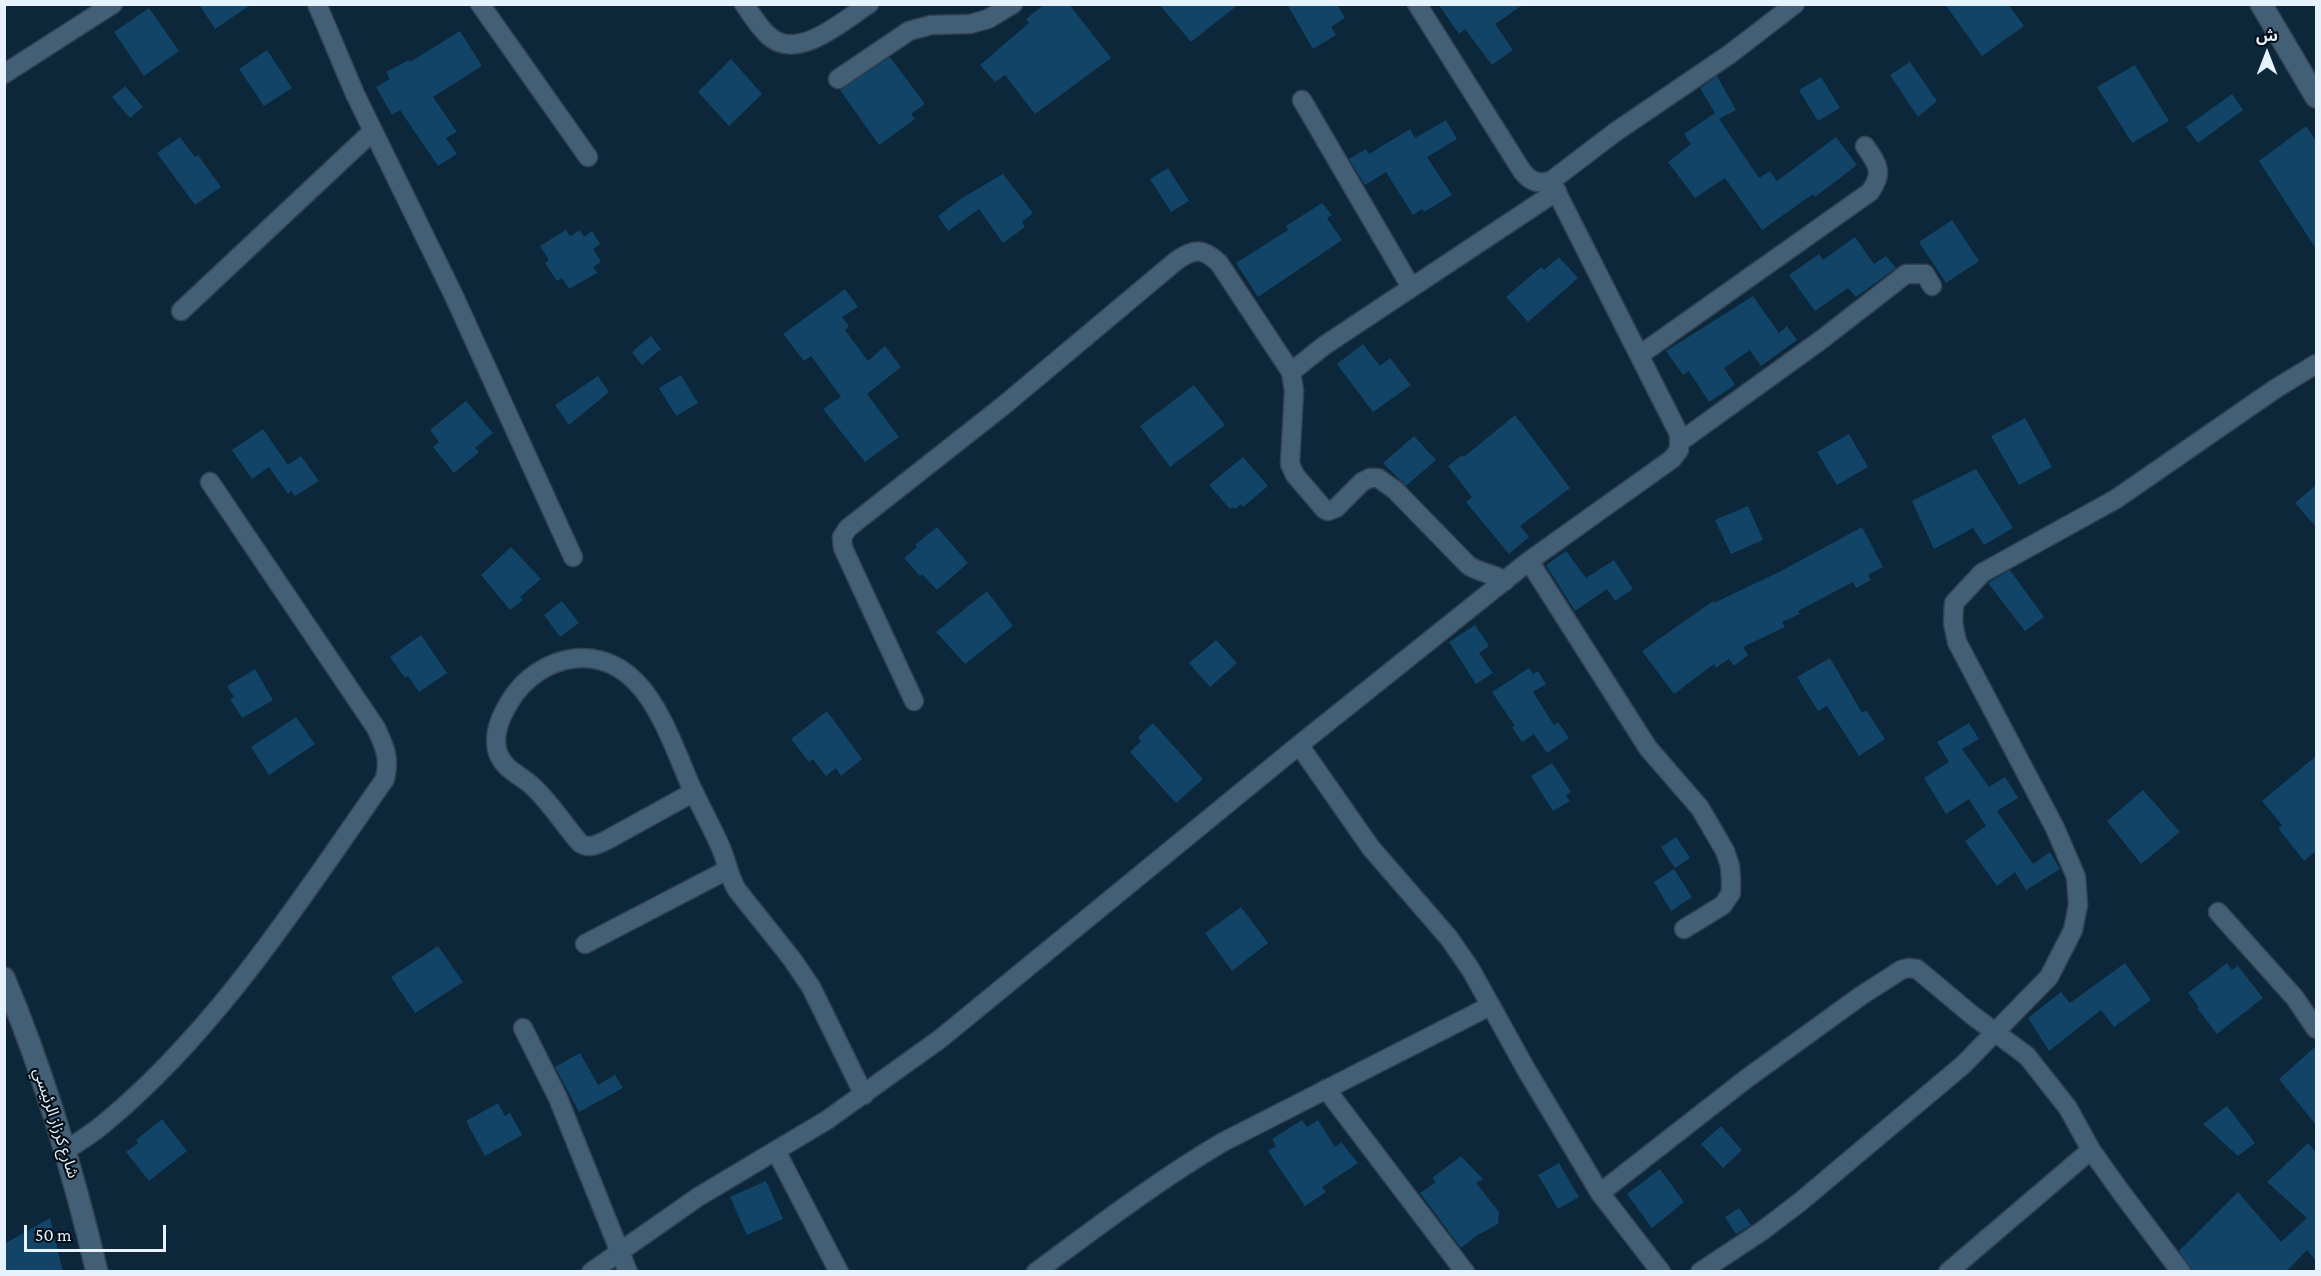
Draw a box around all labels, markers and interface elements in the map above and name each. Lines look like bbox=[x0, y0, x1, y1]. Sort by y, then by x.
north arrow bbox=[2237, 24, 2297, 84]
text: ش bbox=[2256, 27, 2278, 44]
street label: شارع كرزاز الرئيسي bbox=[29, 1065, 83, 1181]
scale bar bbox=[27, 1213, 170, 1251]
text: 50 m bbox=[35, 1225, 72, 1245]

